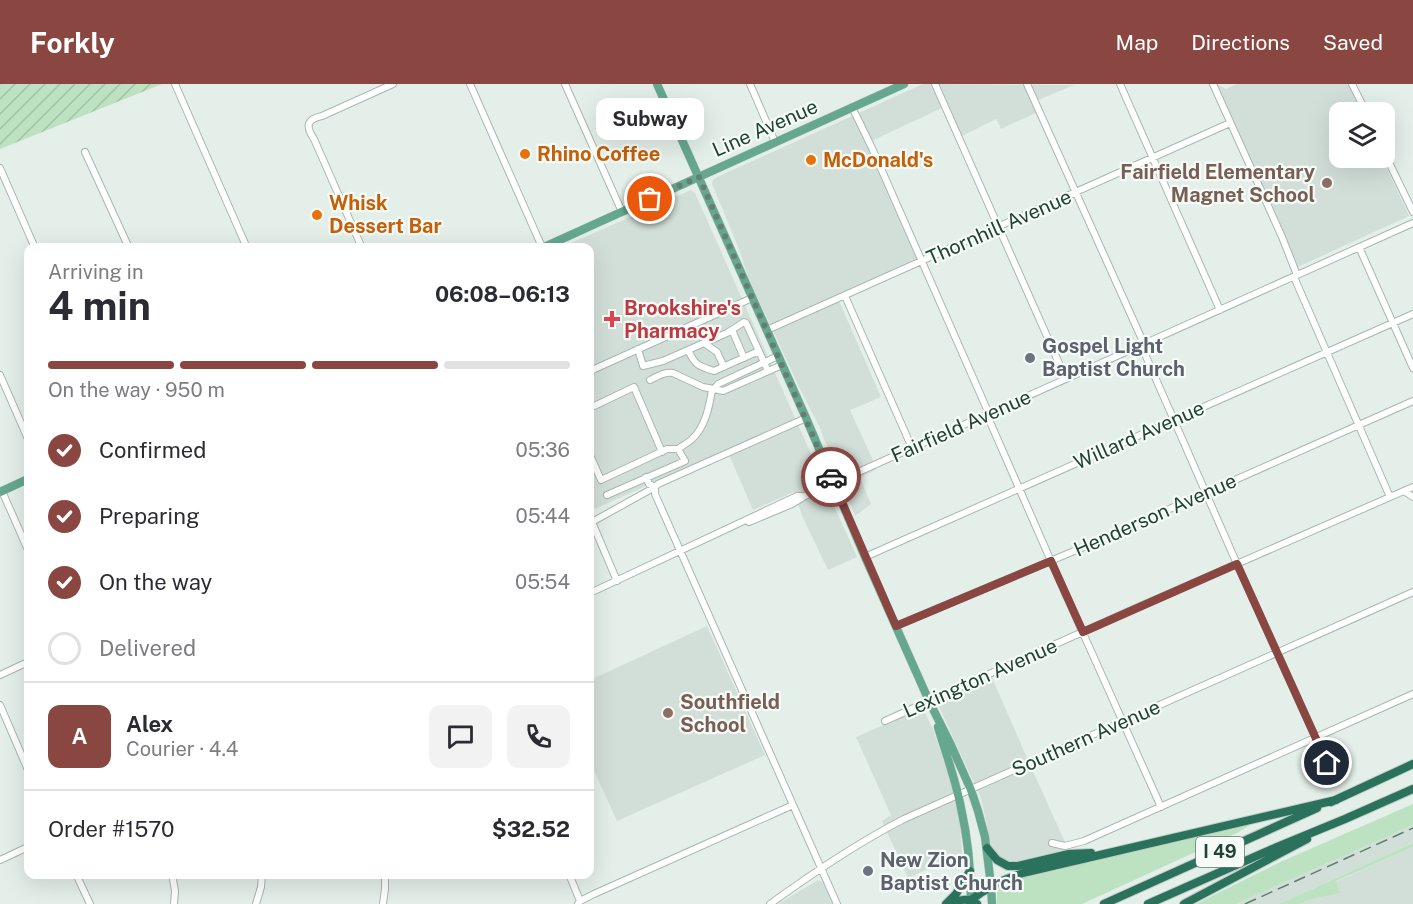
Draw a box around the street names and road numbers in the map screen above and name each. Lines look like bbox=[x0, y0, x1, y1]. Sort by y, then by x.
street label: Line Avenue bbox=[709, 94, 821, 162]
street label: Thornhill Avenue bbox=[923, 184, 1075, 270]
street label: Fairfield Avenue bbox=[887, 384, 1035, 468]
street label: Willard Avenue bbox=[1070, 396, 1208, 474]
street label: Henderson Avenue bbox=[1070, 468, 1240, 562]
street label: Lexington Avenue bbox=[899, 633, 1061, 723]
street label: Southern Avenue bbox=[1008, 695, 1164, 781]
road number: I 49 bbox=[1196, 837, 1244, 867]

